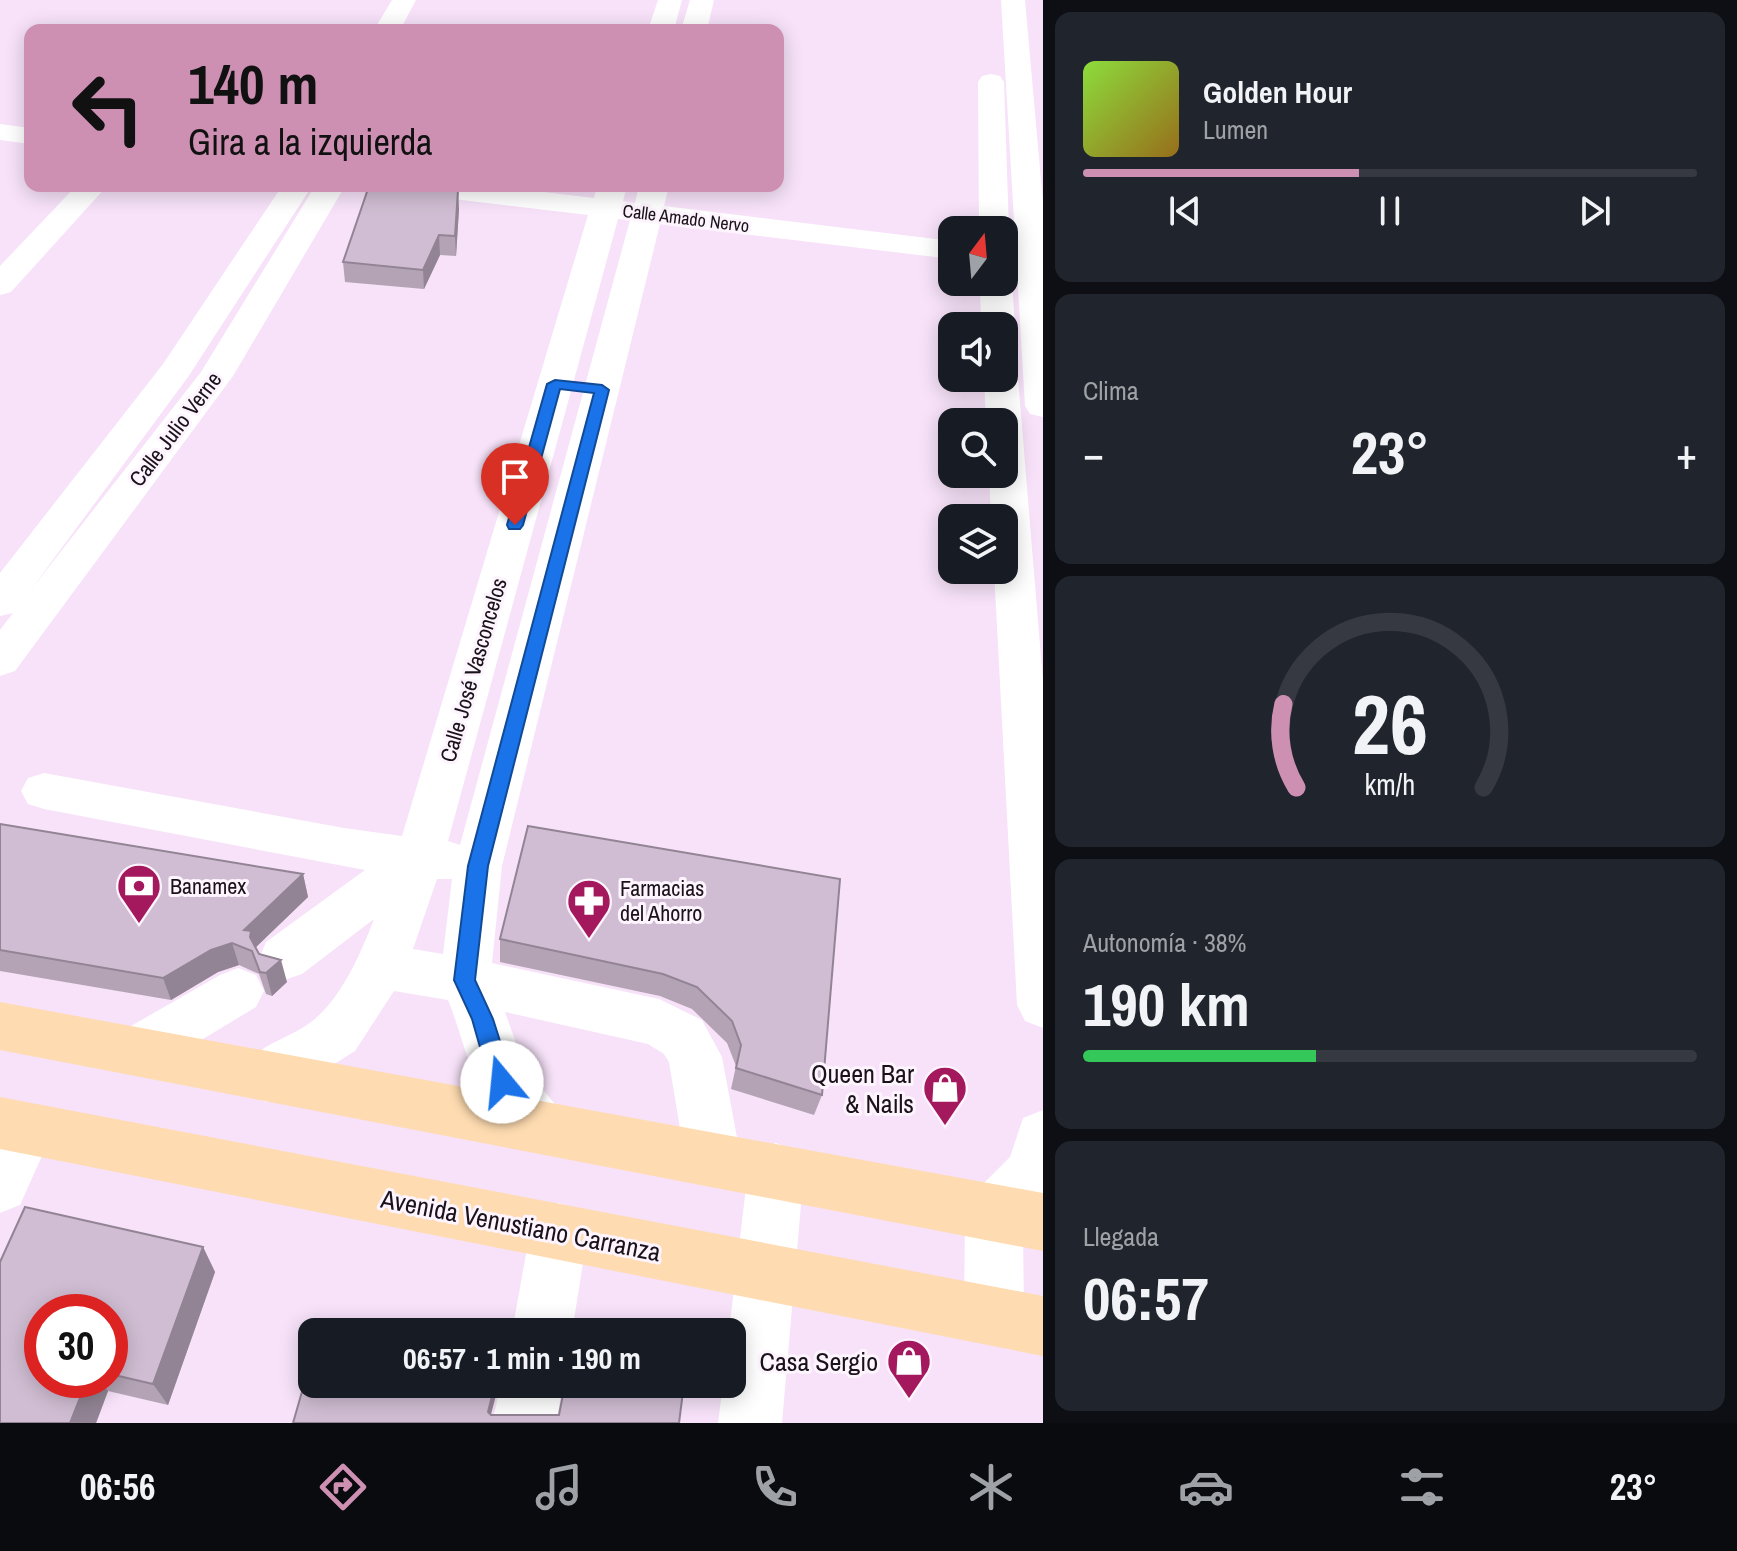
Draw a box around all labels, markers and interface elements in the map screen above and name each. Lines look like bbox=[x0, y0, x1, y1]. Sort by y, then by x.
text: 140 m bbox=[188, 46, 318, 121]
icon: left bbox=[56, 56, 160, 160]
text: Golden Hour bbox=[1203, 72, 1352, 112]
text: Lumen bbox=[1203, 112, 1268, 147]
text: Gira a la izquierda bbox=[188, 118, 433, 166]
icon: previous bbox=[1163, 189, 1207, 233]
icon: pause bbox=[1368, 189, 1412, 233]
icon: next bbox=[1573, 189, 1617, 233]
street label: Calle Amado Nervo bbox=[621, 198, 751, 238]
north arrow bbox=[938, 216, 1018, 296]
map controls bbox=[938, 216, 1018, 584]
button: sound bbox=[938, 312, 1018, 392]
street label: Calle Julio Verne bbox=[122, 366, 228, 492]
text: Clima bbox=[1083, 373, 1139, 408]
button: search bbox=[938, 408, 1018, 488]
text: 23° bbox=[1351, 412, 1429, 493]
text: − bbox=[1083, 423, 1104, 483]
text: + bbox=[1676, 423, 1697, 483]
pin bbox=[481, 443, 549, 525]
icon: arrive bbox=[493, 455, 537, 499]
button: layers bbox=[938, 504, 1018, 584]
street label: Calle José Vasconcelos bbox=[432, 574, 514, 766]
text: 26 bbox=[1352, 667, 1428, 779]
text: km/h bbox=[1365, 765, 1415, 804]
bank icon: Banamex bbox=[115, 862, 163, 925]
place label: Banamex bbox=[170, 871, 246, 901]
place label: Farmacias del Ahorro bbox=[620, 873, 704, 928]
pharmacy icon: Farmacias del Ahorro bbox=[565, 877, 613, 940]
text: Autonomía · 38% bbox=[1083, 925, 1247, 960]
text: 190 km bbox=[1083, 964, 1250, 1045]
position arrow bbox=[460, 1040, 544, 1124]
place label: Queen Bar & Nails bbox=[811, 1056, 914, 1121]
shop icon: Queen Bar & Nails bbox=[921, 1064, 969, 1127]
street label: Avenida Venustiano Carranza bbox=[377, 1181, 664, 1269]
text: Llegada bbox=[1083, 1219, 1159, 1254]
text: 06:57 bbox=[1083, 1258, 1209, 1339]
speed limit sign: 30 bbox=[24, 1294, 128, 1398]
shop icon: Casa Sergio bbox=[885, 1337, 933, 1400]
text: 06:57 · 1 min · 190 m bbox=[403, 1338, 641, 1378]
place label: Casa Sergio bbox=[759, 1344, 878, 1379]
icon: directions bbox=[315, 1459, 371, 1515]
icon: music bbox=[531, 1459, 587, 1515]
icon: phone bbox=[747, 1459, 803, 1515]
icon: climate bbox=[963, 1459, 1019, 1515]
icon: car bbox=[1178, 1459, 1234, 1515]
icon: filters bbox=[1394, 1459, 1450, 1515]
text: 06:56 bbox=[80, 1463, 155, 1511]
text: 23° bbox=[1610, 1463, 1657, 1511]

